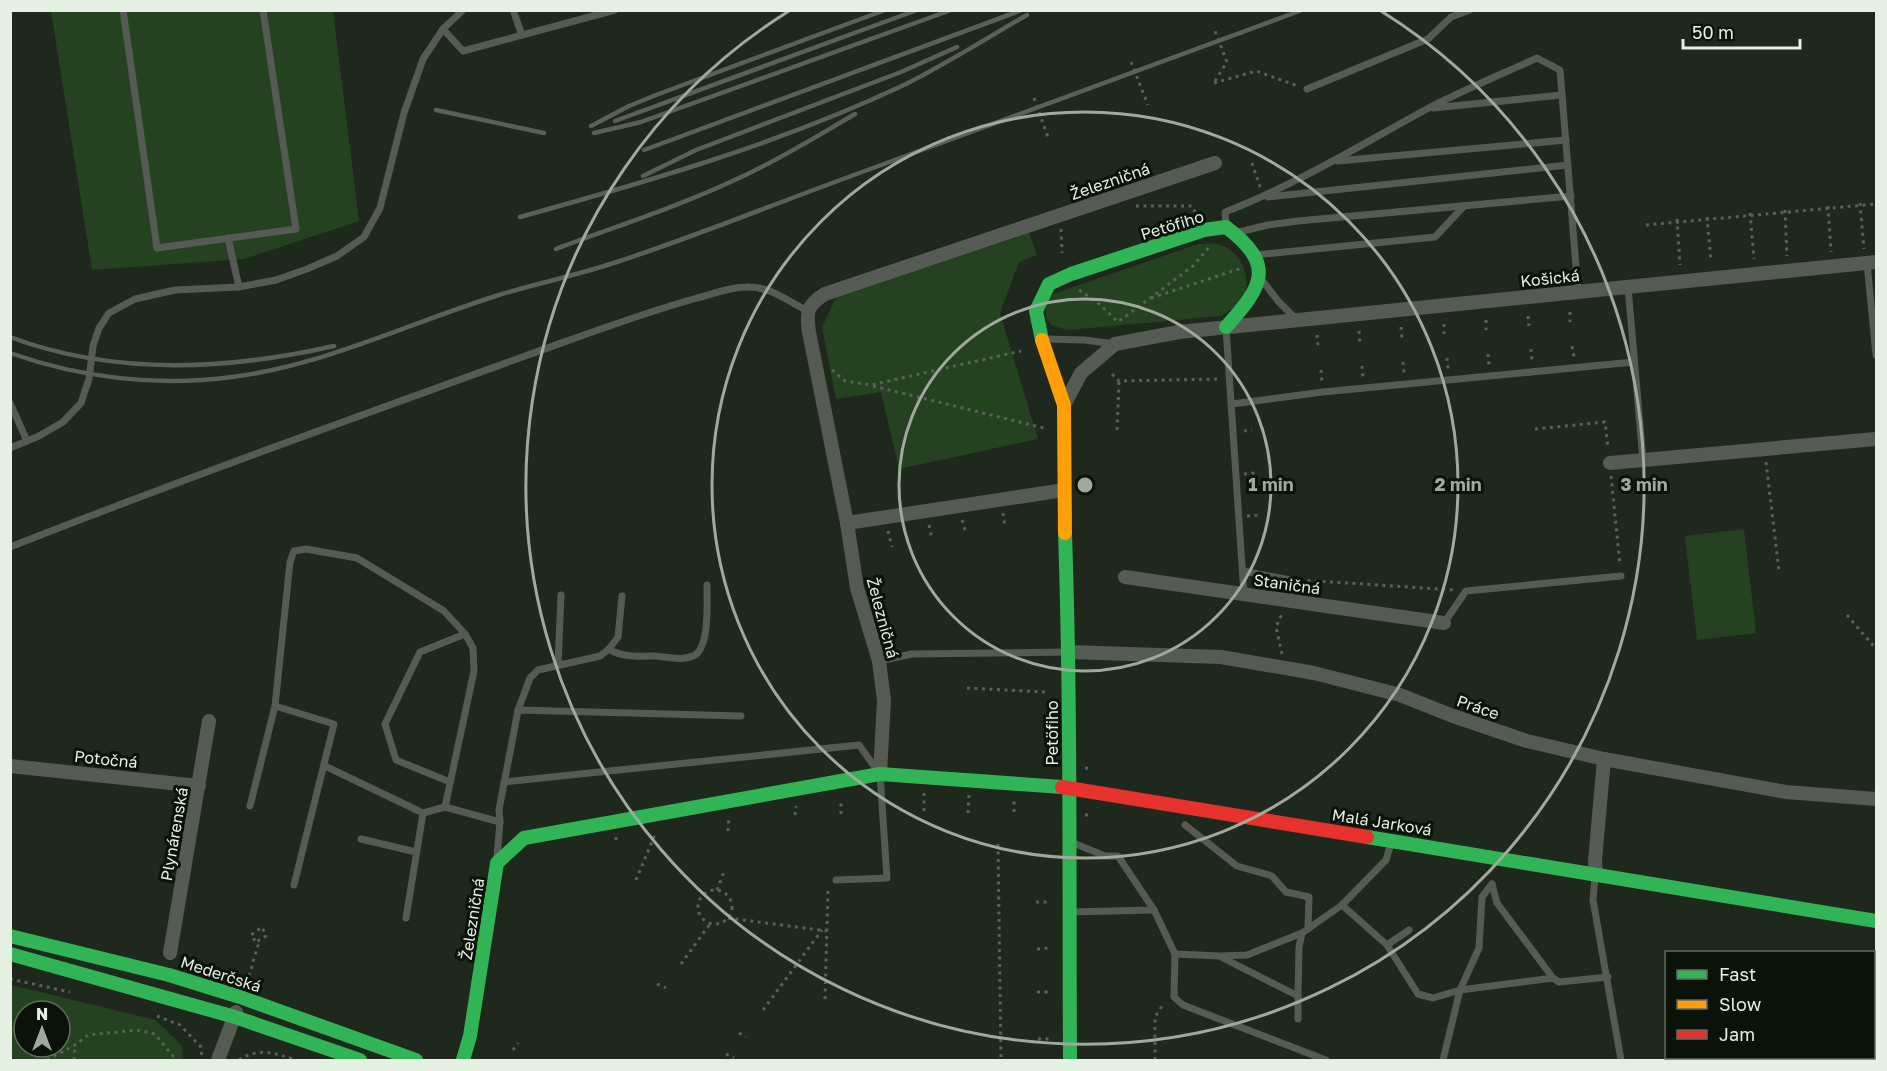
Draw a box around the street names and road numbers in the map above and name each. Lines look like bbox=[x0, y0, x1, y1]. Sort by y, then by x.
street label: Železničná bbox=[1068, 158, 1152, 204]
street label: Petöfiho bbox=[1138, 206, 1206, 244]
street label: Košická bbox=[1519, 265, 1581, 291]
street label: Staničná bbox=[1252, 569, 1322, 599]
street label: Železničná bbox=[863, 575, 903, 661]
street label: Práce bbox=[1454, 690, 1502, 724]
street label: Petöfiho bbox=[1042, 700, 1062, 766]
street label: Potočná bbox=[73, 746, 139, 772]
street label: Plynárenská bbox=[156, 786, 192, 882]
street label: Malá Jarková bbox=[1331, 804, 1433, 840]
street label: Železničná bbox=[456, 877, 488, 961]
street label: Mederčská bbox=[178, 952, 264, 996]

